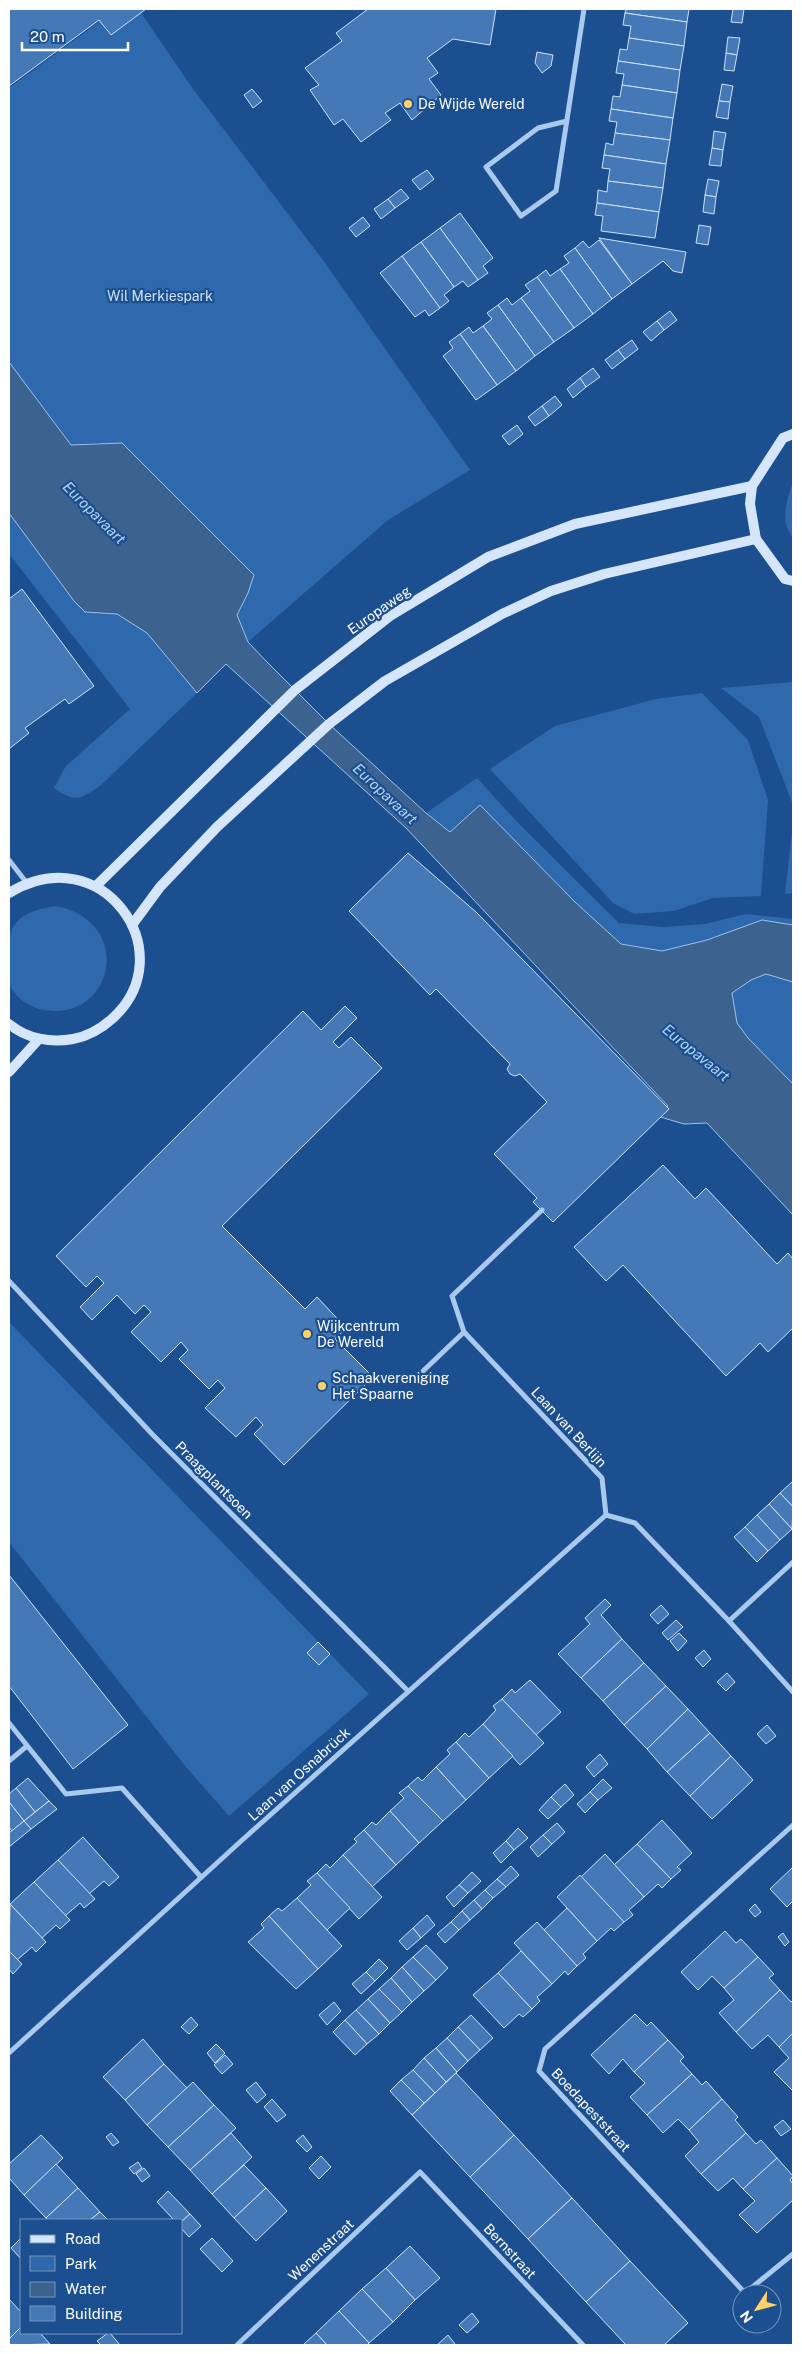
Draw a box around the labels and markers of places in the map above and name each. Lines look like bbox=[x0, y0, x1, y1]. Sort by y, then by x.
place label: De Wijde Wereld bbox=[418, 96, 525, 112]
marker: De Wijde Wereld bbox=[402, 98, 414, 110]
place label: Wijkcentrum De Wereld bbox=[317, 1318, 400, 1350]
marker: Wijkcentrum De Wereld bbox=[301, 1328, 313, 1340]
place label: Schaakvereniging Het Spaarne bbox=[332, 1370, 449, 1402]
marker: Schaakvereniging Het Spaarne bbox=[316, 1380, 328, 1392]

